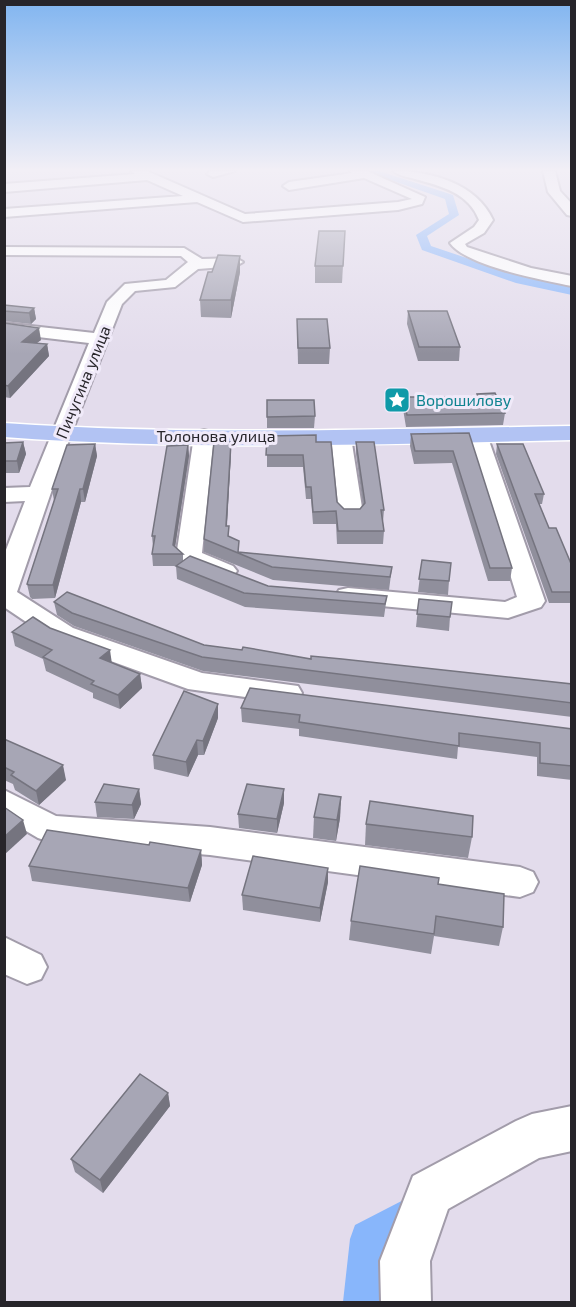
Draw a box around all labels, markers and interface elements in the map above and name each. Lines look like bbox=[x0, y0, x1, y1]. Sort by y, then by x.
street label: Пичугина улица bbox=[51, 322, 115, 442]
place icon: Ворошилову bbox=[382, 385, 412, 415]
place label: Ворошилову bbox=[416, 390, 512, 410]
street label: Толонова улица bbox=[156, 426, 276, 446]

